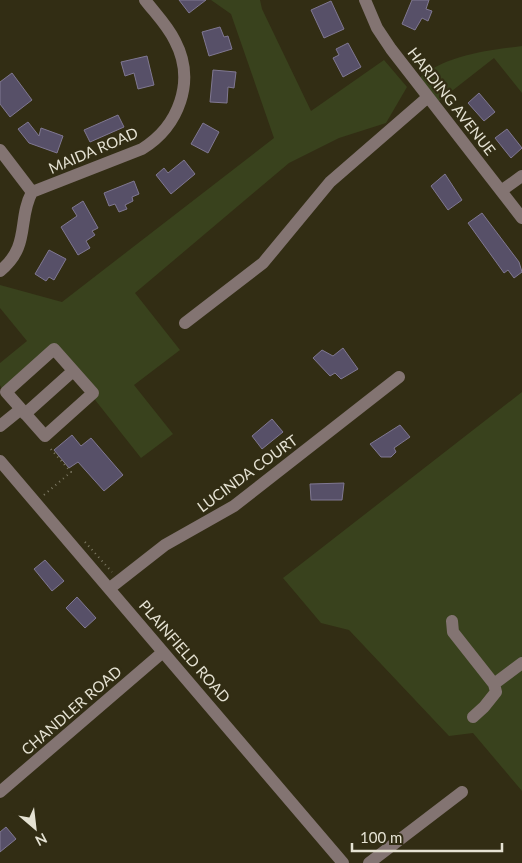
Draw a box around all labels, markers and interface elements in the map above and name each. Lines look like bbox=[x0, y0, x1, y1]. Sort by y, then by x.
street label: HARDING AVENUE bbox=[404, 44, 500, 158]
street label: MAIDA ROAD bbox=[46, 123, 140, 177]
street label: LUCINDA COURT bbox=[193, 431, 301, 515]
street label: PLAINFIELD ROAD bbox=[136, 596, 234, 706]
street label: CHANDLER ROAD bbox=[17, 662, 125, 758]
north arrow bbox=[10, 803, 60, 853]
scale bar bbox=[352, 820, 502, 852]
text: 100 m bbox=[360, 828, 402, 846]
text: N bbox=[33, 830, 50, 850]

